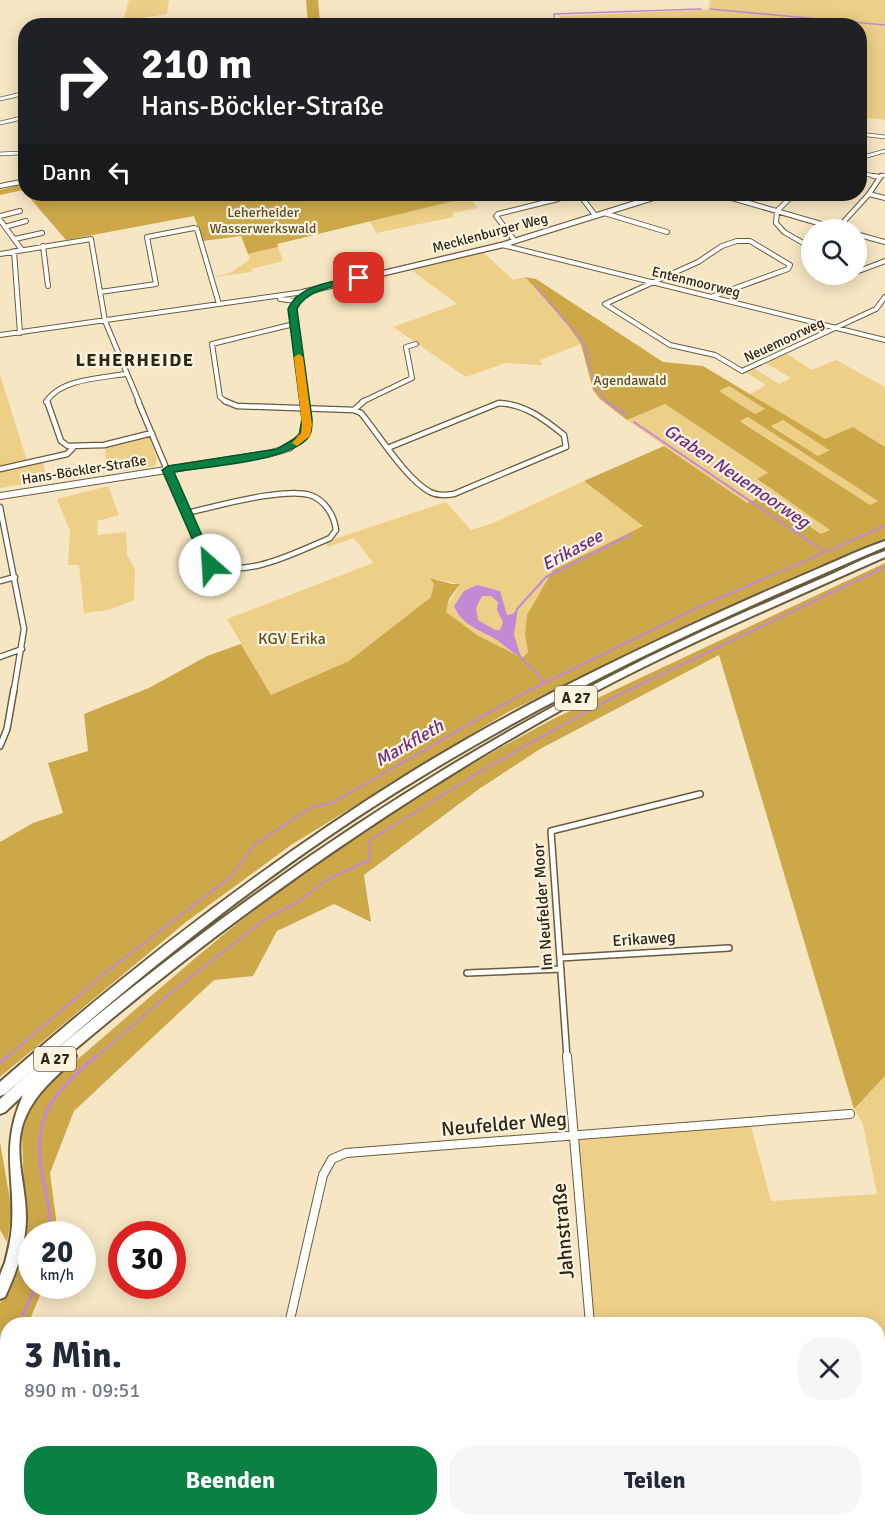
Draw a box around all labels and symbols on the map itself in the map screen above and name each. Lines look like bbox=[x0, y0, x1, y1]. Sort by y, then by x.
park label: Leherheider Wasserwerkswald bbox=[210, 204, 316, 237]
street label: Mecklenburger Weg bbox=[430, 209, 550, 257]
pin bbox=[333, 252, 384, 303]
street label: Entenmoorweg bbox=[650, 263, 742, 301]
street label: Neuemoorweg bbox=[741, 314, 827, 366]
district label: LEHERHEIDE bbox=[75, 349, 195, 371]
park label: Agendawald bbox=[593, 372, 667, 389]
water label: Graben Neuemoorweg bbox=[660, 419, 815, 534]
street label: Hans-Böckler-Straße bbox=[20, 452, 148, 488]
water label: Erikasee bbox=[538, 524, 607, 575]
position arrow bbox=[178, 533, 242, 597]
park label: KGV Erika bbox=[258, 629, 326, 649]
road number: A 27 bbox=[555, 686, 597, 710]
water label: Markfleth bbox=[371, 714, 448, 771]
street label: Im Neufelder Moor bbox=[529, 842, 557, 971]
street label: Erikaweg bbox=[612, 927, 676, 951]
road number: A 27 bbox=[34, 1047, 76, 1071]
street label: Neufelder Weg bbox=[440, 1106, 568, 1142]
street label: Jahnstraße bbox=[546, 1182, 580, 1280]
speed limit sign: 30 bbox=[108, 1221, 186, 1299]

